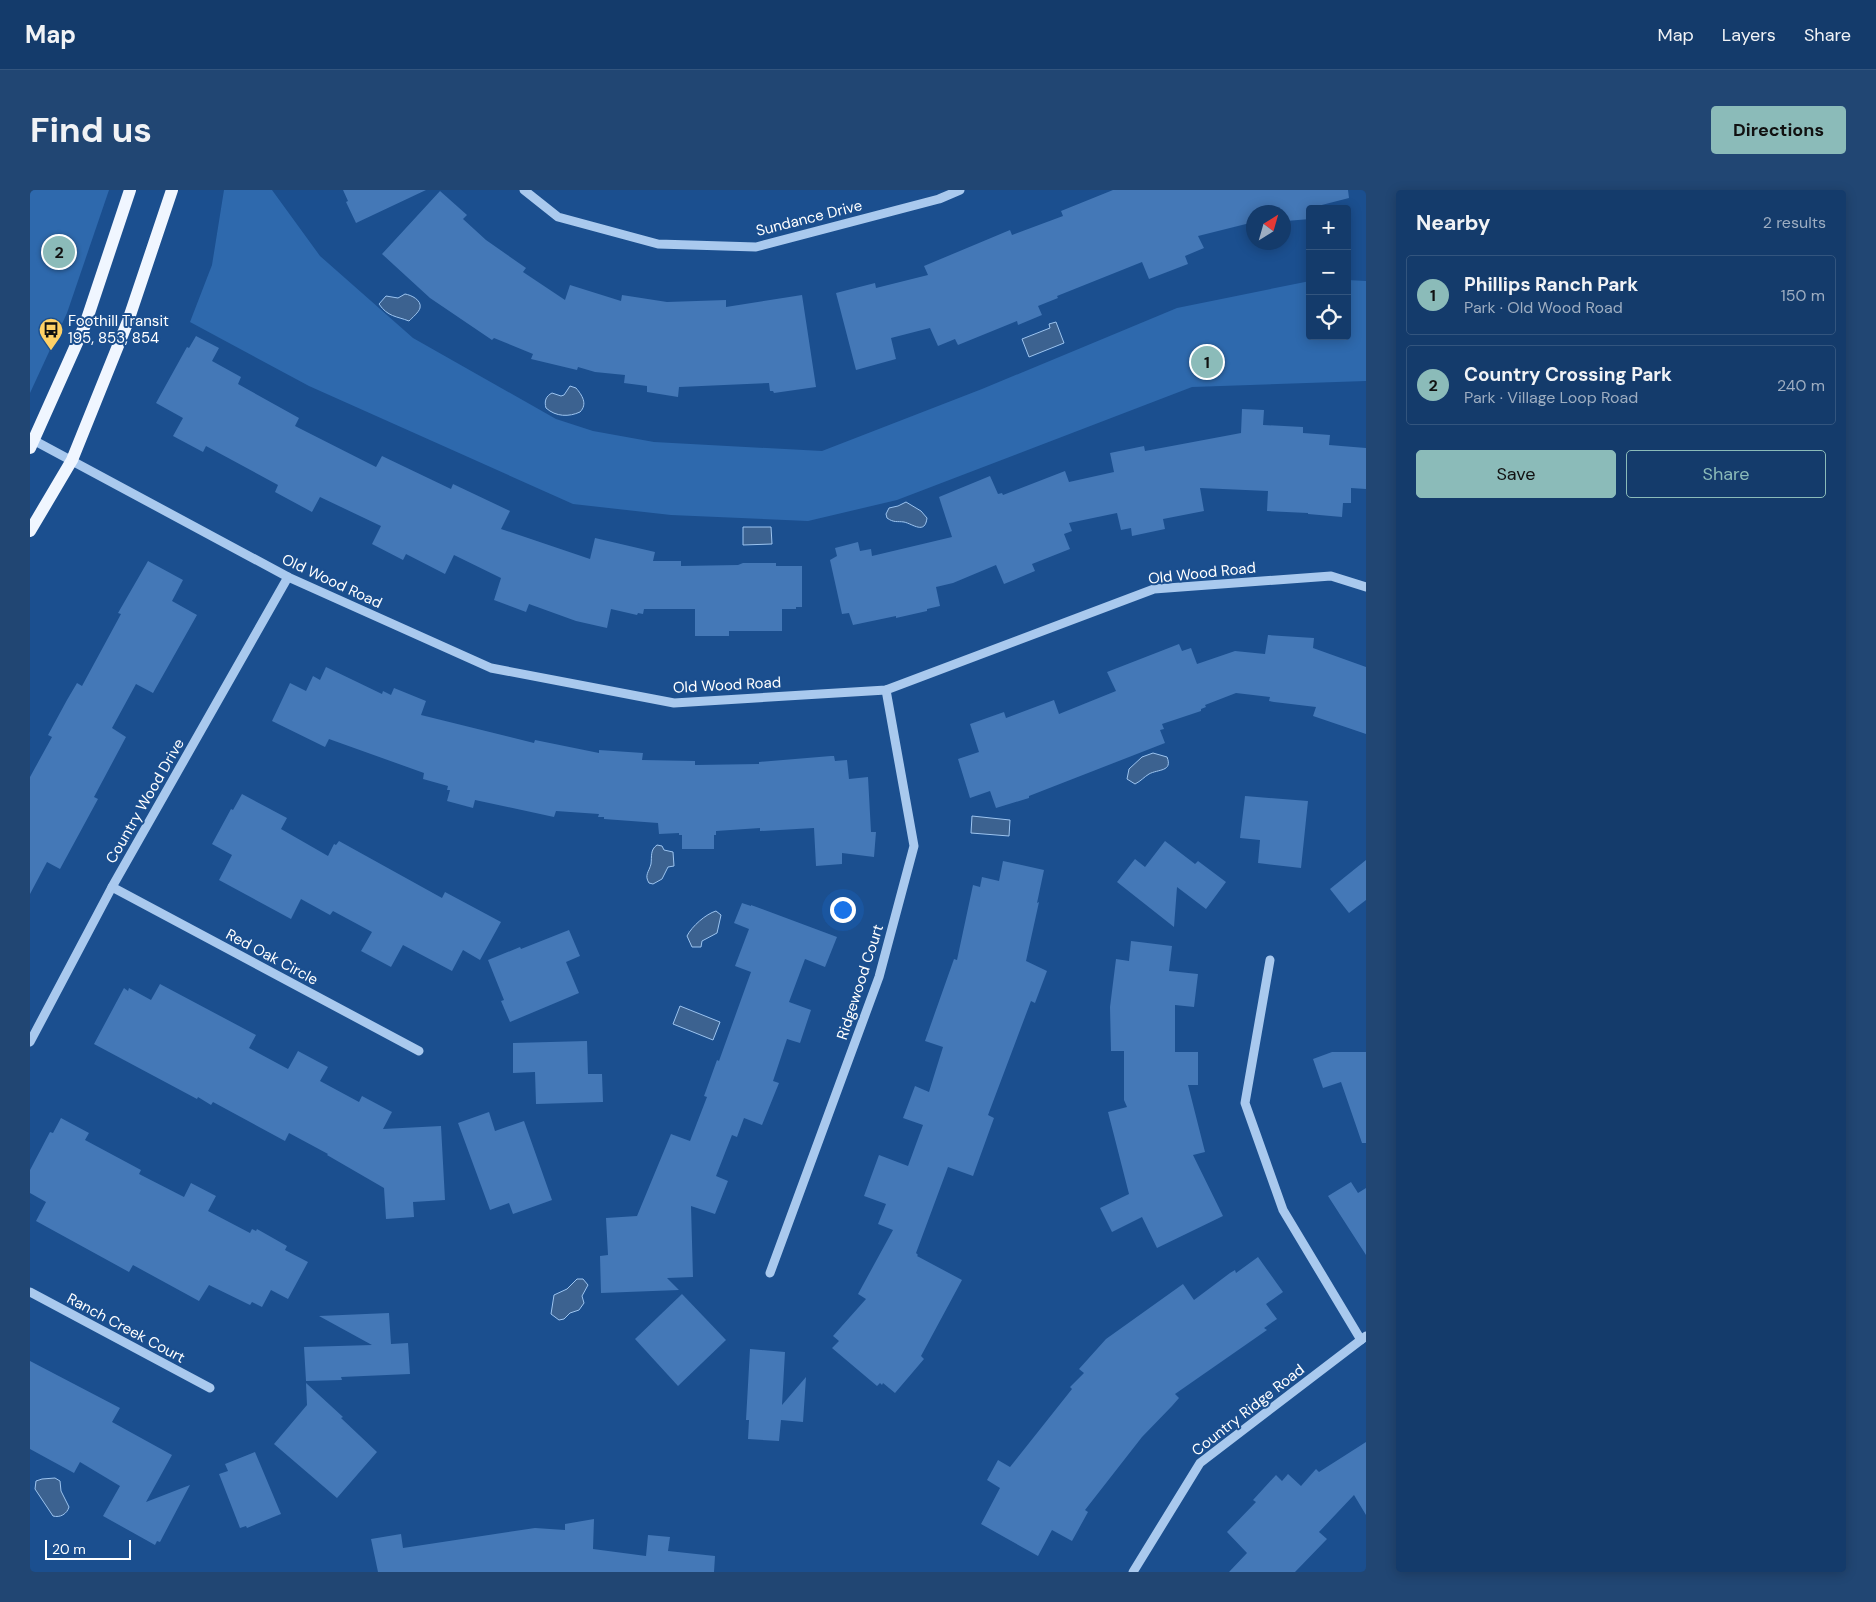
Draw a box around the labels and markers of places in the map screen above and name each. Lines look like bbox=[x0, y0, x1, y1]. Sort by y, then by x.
pin: 2 bbox=[43, 233, 75, 271]
place label: Foothill Transit 195, 853, 854 bbox=[68, 311, 169, 348]
bus stop icon: Foothill Transit 195, 853, 854 bbox=[38, 317, 64, 351]
pin: 1 bbox=[1191, 343, 1223, 381]

